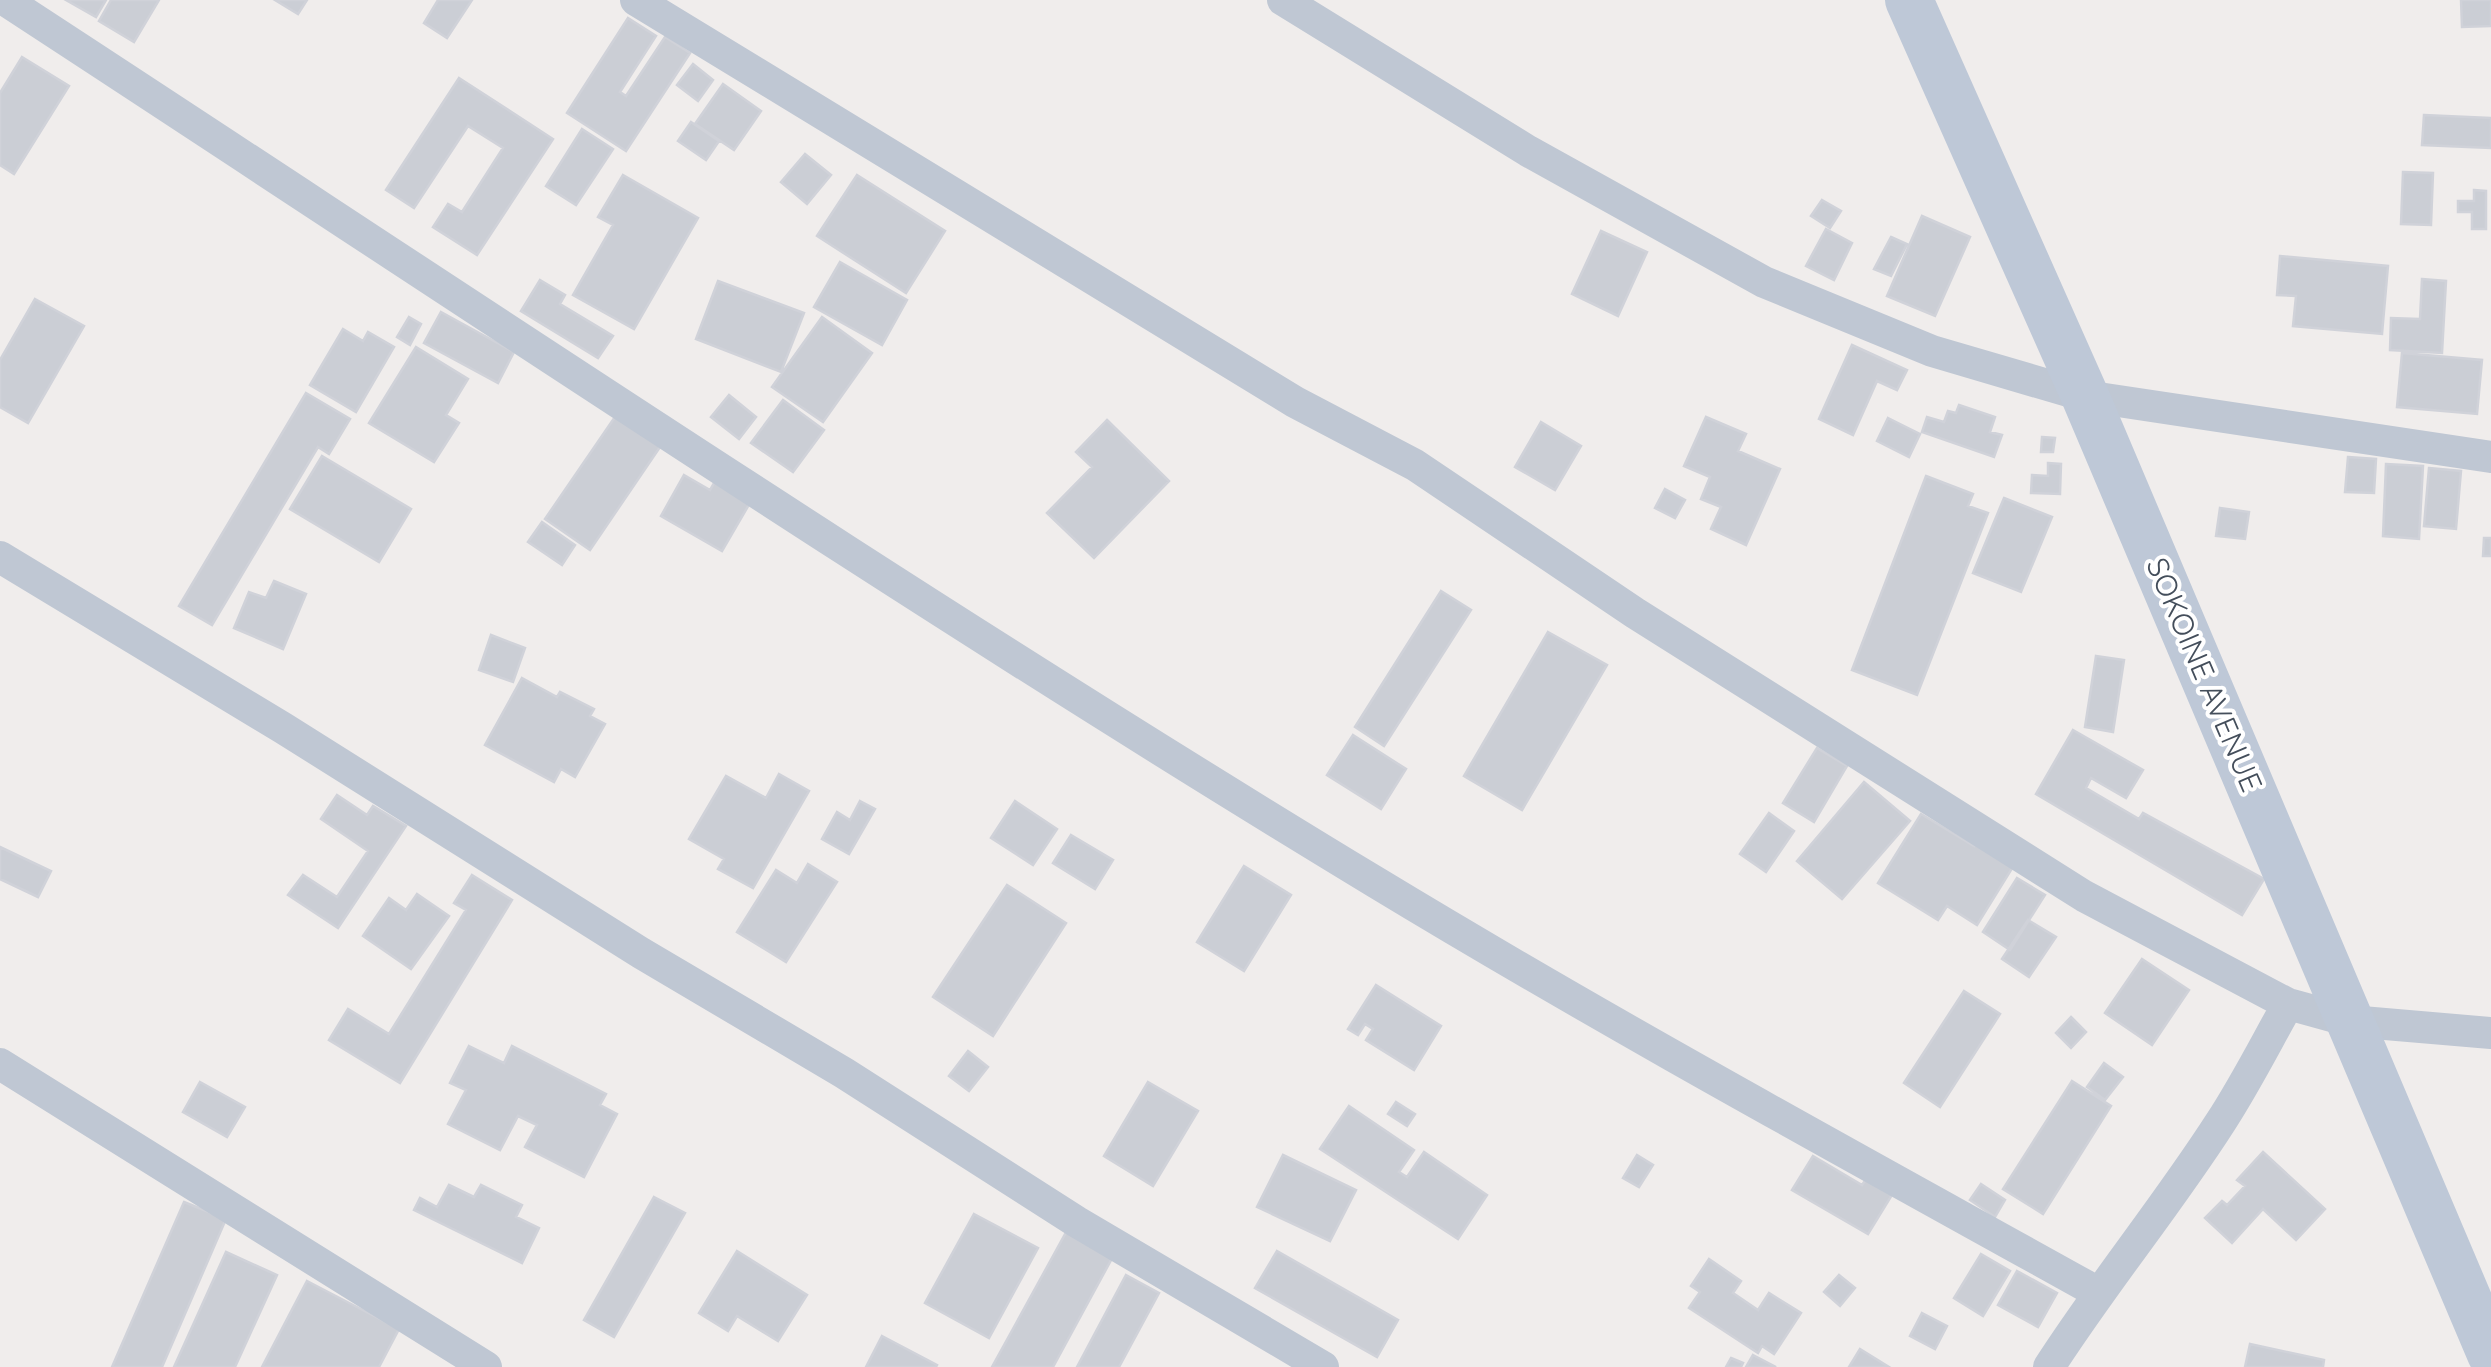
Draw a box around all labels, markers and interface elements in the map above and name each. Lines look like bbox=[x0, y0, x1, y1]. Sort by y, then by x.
street label: SOKOINE AVENUE bbox=[2138, 552, 2271, 797]

